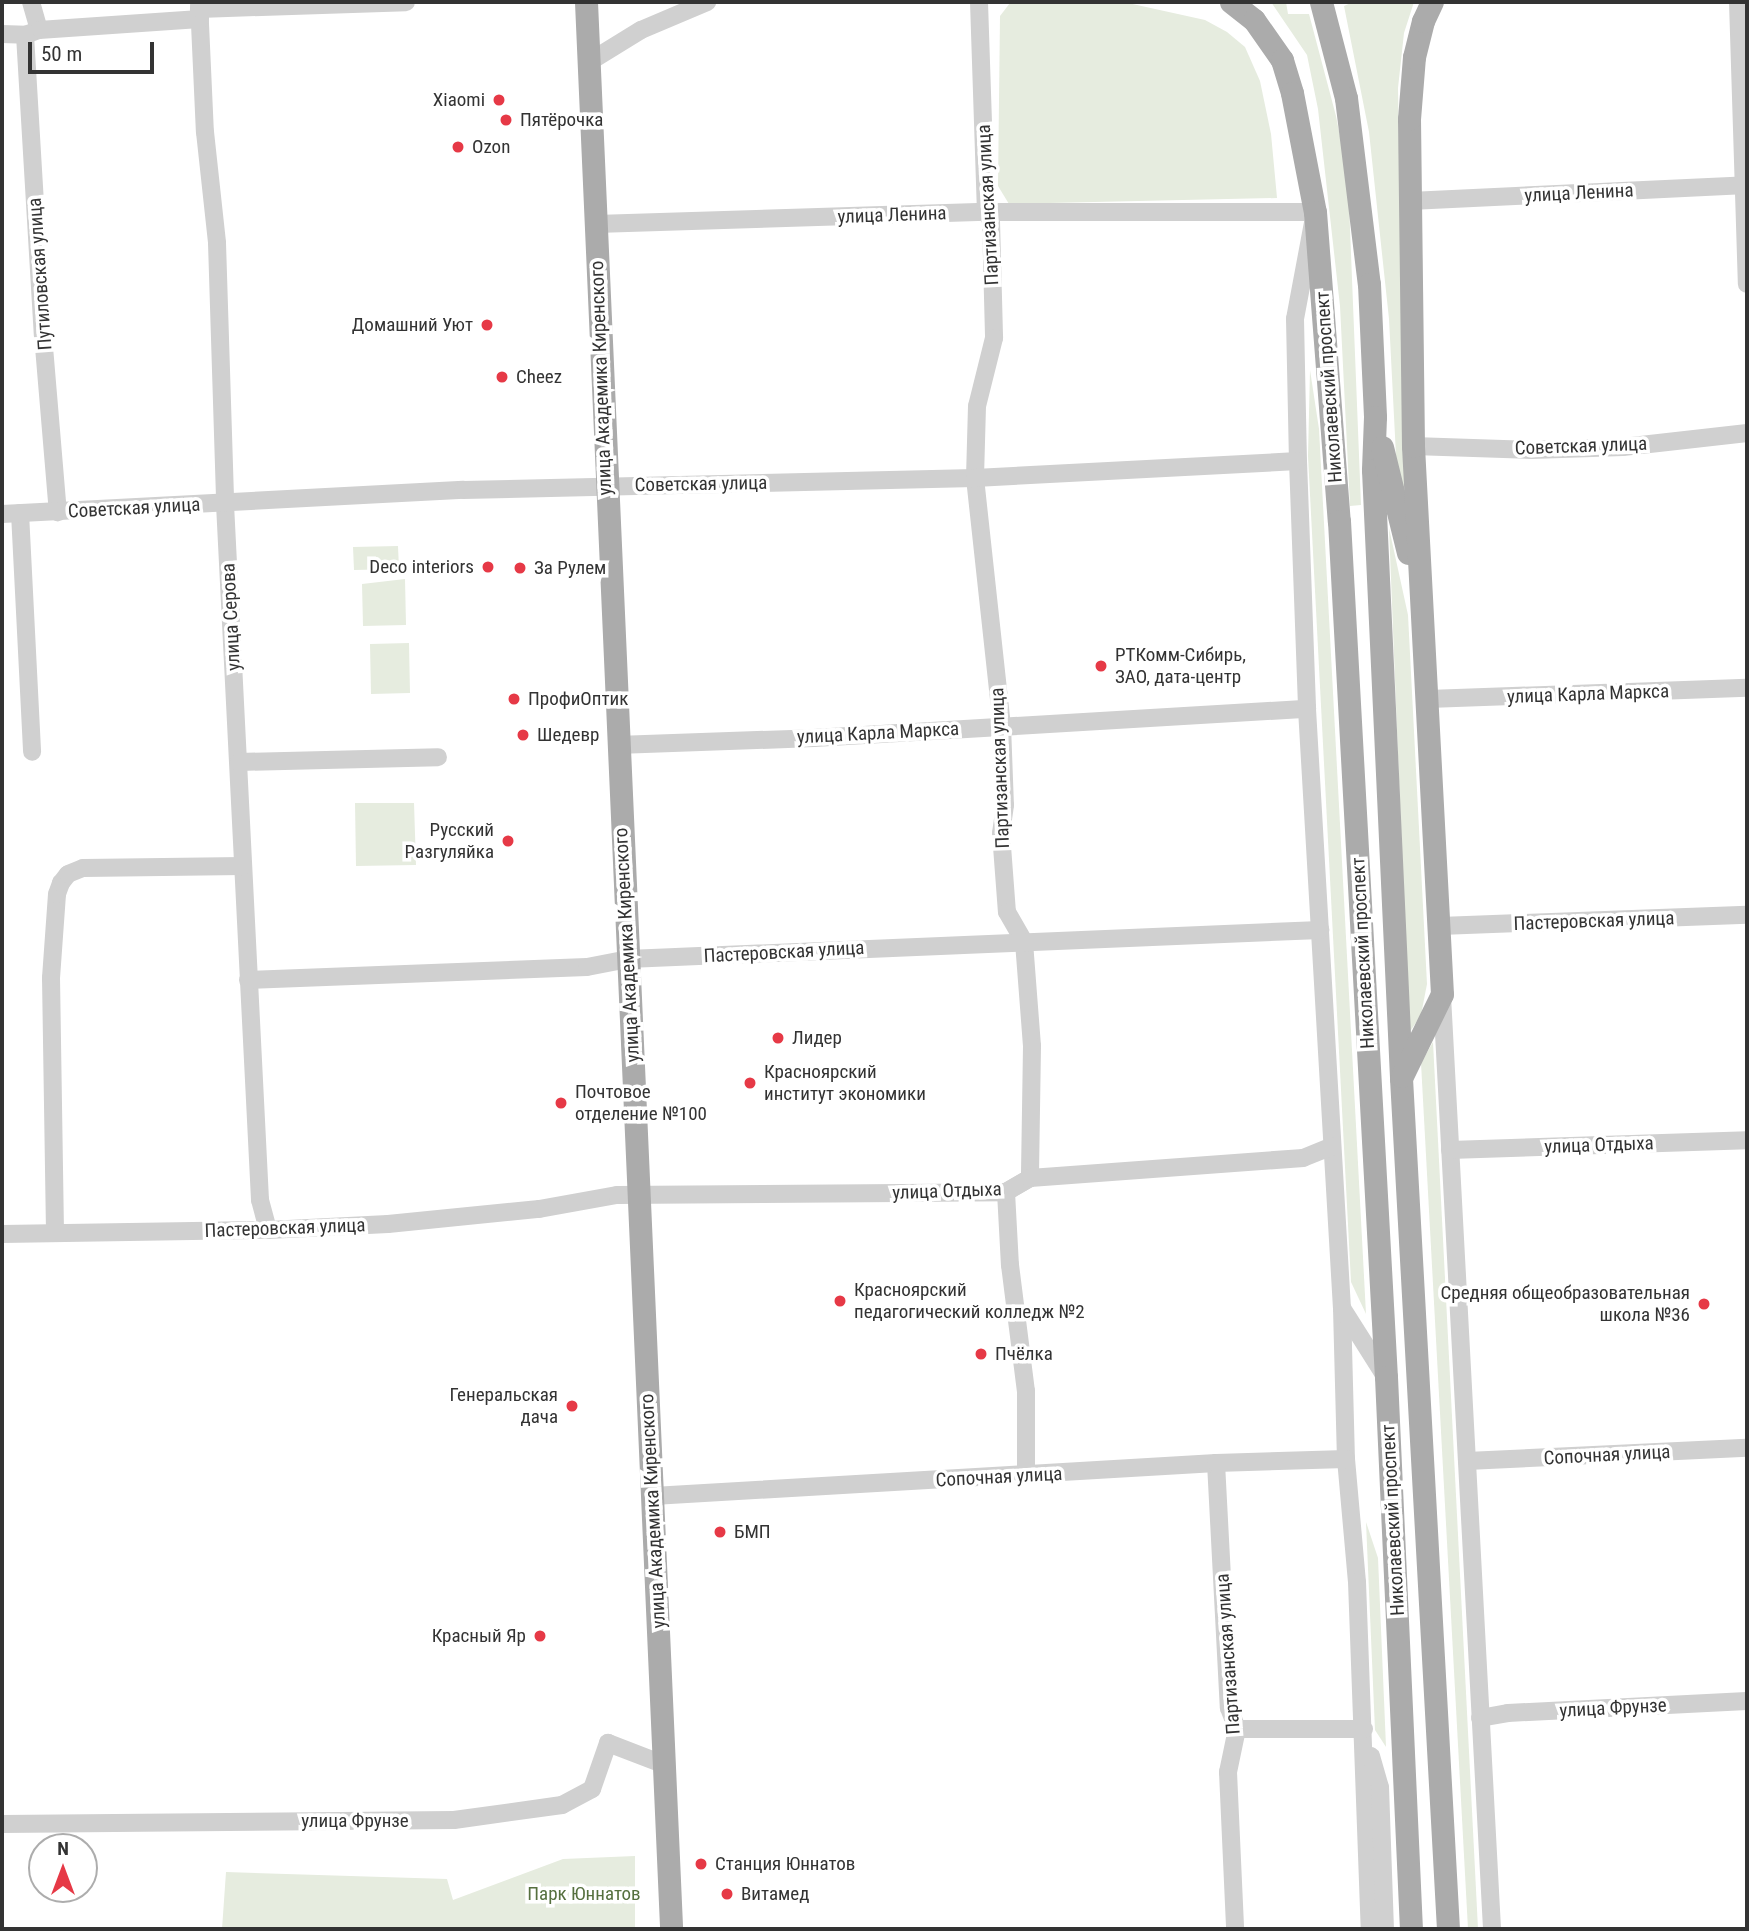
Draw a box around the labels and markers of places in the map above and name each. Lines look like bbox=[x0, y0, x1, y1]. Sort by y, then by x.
place label: Xiaomi bbox=[433, 89, 485, 111]
marker: Xiaomi bbox=[491, 92, 507, 108]
place label: Пятёрочка bbox=[520, 109, 603, 131]
marker: Пятёрочка bbox=[498, 112, 514, 128]
place label: Ozon bbox=[472, 136, 510, 158]
marker: Ozon bbox=[450, 139, 466, 155]
place label: Домашний Уют bbox=[352, 314, 473, 336]
marker: Домашний Уют bbox=[479, 317, 495, 333]
place label: Cheez bbox=[516, 366, 562, 388]
marker: Cheez bbox=[494, 369, 510, 385]
place label: Deco interiors bbox=[369, 556, 474, 578]
place label: За Рулем bbox=[534, 557, 606, 579]
marker: Deco interiors bbox=[480, 559, 496, 575]
marker: За Рулем bbox=[512, 560, 528, 576]
place label: РТКомм-Сибирь, ЗАО, дата-центр bbox=[1115, 644, 1246, 688]
marker: РТКомм-Сибирь, ЗАО, дата-центр bbox=[1093, 658, 1109, 674]
place label: ПрофиОптик bbox=[528, 688, 628, 710]
marker: ПрофиОптик bbox=[506, 691, 522, 707]
place label: Шедевр bbox=[537, 724, 599, 746]
marker: Шедевр bbox=[515, 727, 531, 743]
place label: Русский Разгуляйка bbox=[405, 819, 494, 863]
marker: Русский Разгуляйка bbox=[500, 833, 516, 849]
place label: Лидер bbox=[792, 1027, 842, 1049]
marker: Лидер bbox=[770, 1030, 786, 1046]
place label: Красноярский институт экономики bbox=[764, 1061, 926, 1105]
marker: Красноярский институт экономики bbox=[742, 1075, 758, 1091]
place label: Почтовое отделение №100 bbox=[575, 1081, 707, 1125]
marker: Почтовое отделение №100 bbox=[553, 1095, 569, 1111]
place label: Красноярский педагогический колледж №2 bbox=[854, 1279, 1085, 1323]
place label: Средняя общеобразовательная школа №36 bbox=[1440, 1282, 1690, 1326]
marker: Красноярский педагогический колледж №2 bbox=[832, 1293, 848, 1309]
marker: Средняя общеобразовательная школа №36 bbox=[1696, 1296, 1712, 1312]
place label: Пчёлка bbox=[995, 1343, 1053, 1365]
marker: Пчёлка bbox=[973, 1346, 989, 1362]
place label: Генеральская дача bbox=[450, 1384, 558, 1428]
marker: Генеральская дача bbox=[564, 1398, 580, 1414]
place label: БМП bbox=[734, 1521, 771, 1543]
marker: БМП bbox=[712, 1524, 728, 1540]
place label: Красный Яр bbox=[432, 1625, 526, 1647]
marker: Красный Яр bbox=[532, 1628, 548, 1644]
place label: Станция Юннатов bbox=[715, 1853, 855, 1875]
marker: Станция Юннатов bbox=[693, 1856, 709, 1872]
place label: Витамед bbox=[741, 1883, 809, 1905]
marker: Витамед bbox=[719, 1886, 735, 1902]

